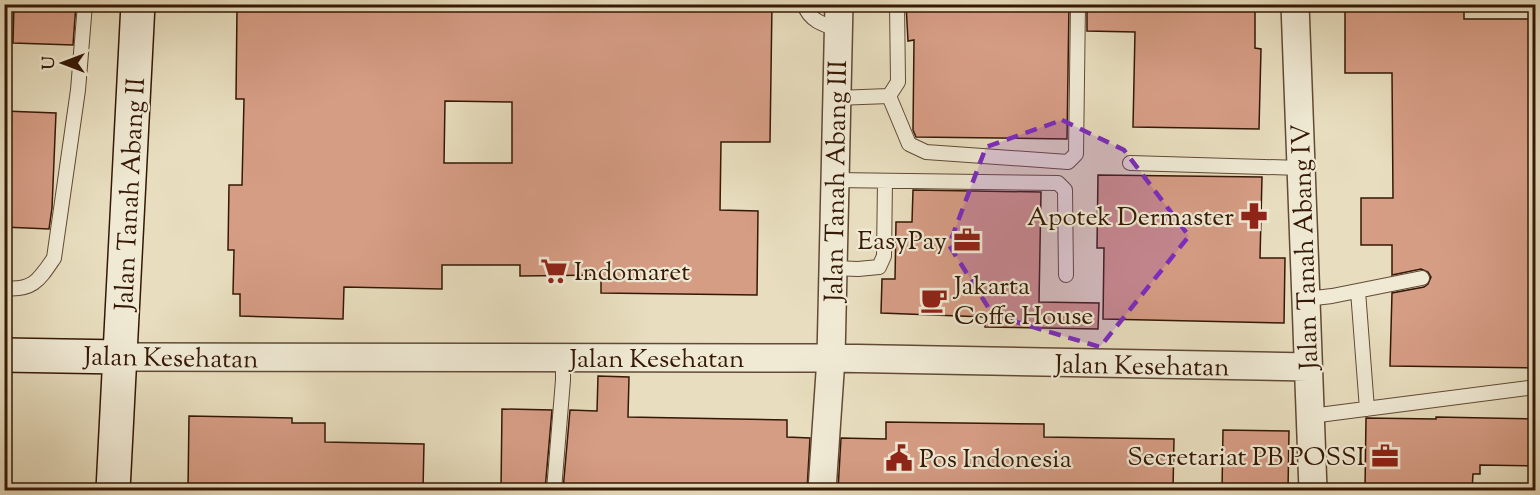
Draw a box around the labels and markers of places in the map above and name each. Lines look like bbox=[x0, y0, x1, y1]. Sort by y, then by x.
place label: Apotek Dermaster bbox=[1027, 200, 1234, 237]
pharmacy icon: Apotek Dermaster bbox=[1239, 201, 1269, 231]
place label: EasyPay bbox=[857, 224, 947, 261]
office icon: EasyPay bbox=[952, 225, 982, 255]
place label: Indomaret bbox=[574, 255, 690, 292]
supermarket icon: Indomaret bbox=[539, 256, 569, 286]
place label: Jakarta Coffe House bbox=[952, 269, 1093, 336]
cafe icon: Jakarta Coffe House bbox=[919, 285, 949, 315]
place label: Secretariat PB POSSI bbox=[1127, 440, 1365, 477]
office icon: Secretariat PB POSSI bbox=[1370, 441, 1400, 471]
place label: Pos Indonesia bbox=[919, 442, 1072, 479]
public building icon: Pos Indonesia bbox=[884, 443, 914, 473]

